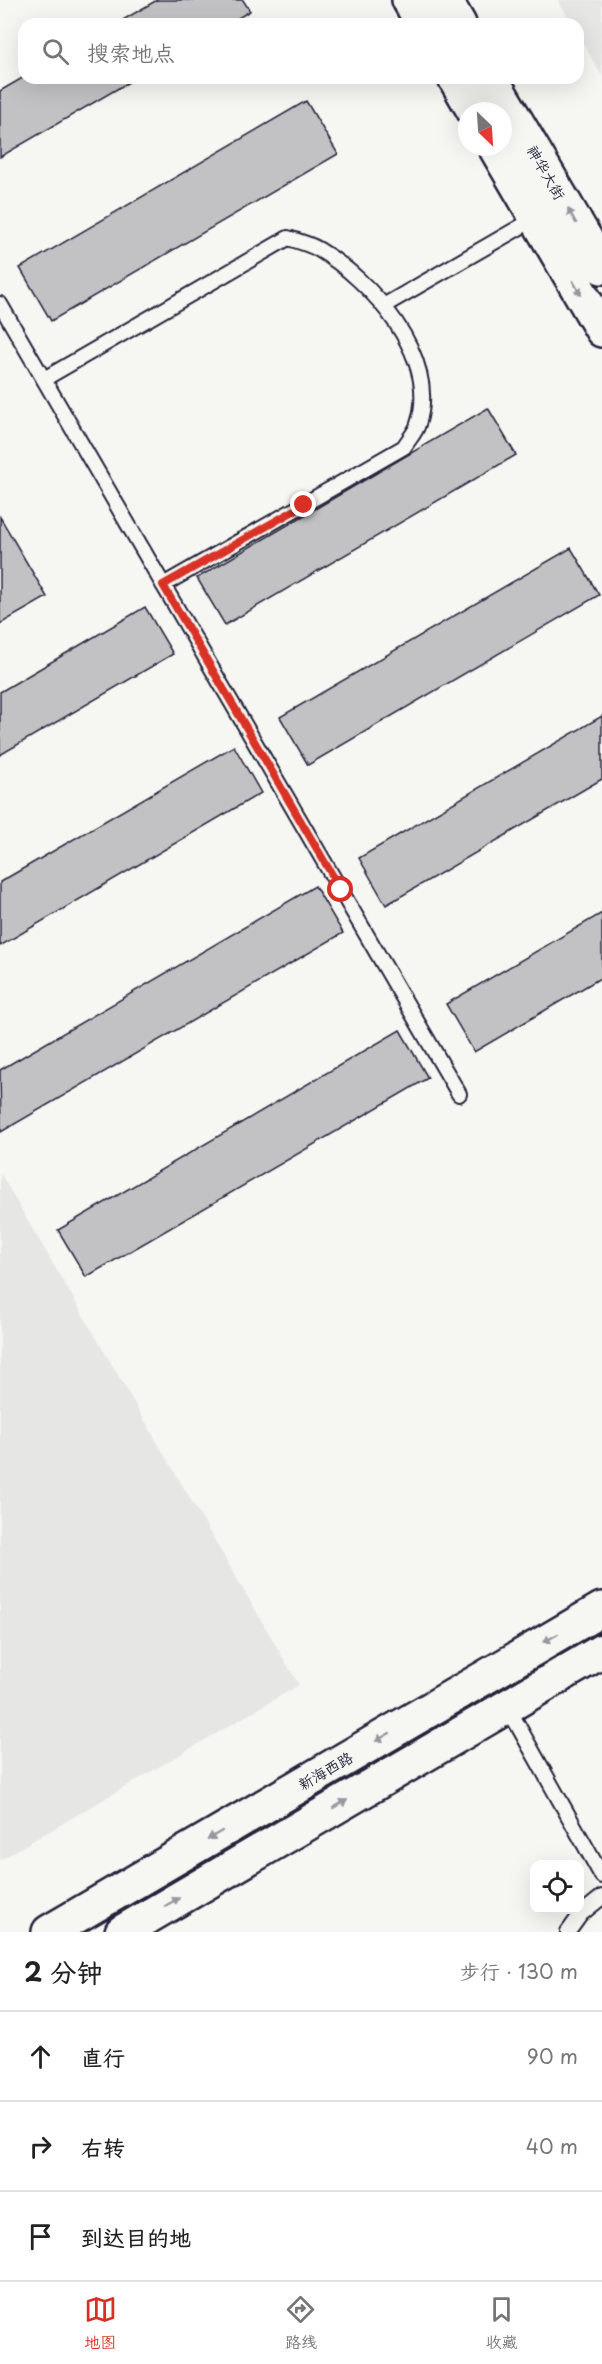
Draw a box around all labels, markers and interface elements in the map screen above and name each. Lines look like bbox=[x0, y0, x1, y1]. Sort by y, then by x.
search box bbox=[18, 18, 584, 84]
icon: search bbox=[39, 35, 72, 68]
text: 搜索地点 bbox=[87, 35, 175, 68]
north arrow bbox=[458, 102, 512, 156]
street label: 神华大街 bbox=[522, 140, 572, 204]
one-way arrow bbox=[567, 208, 578, 224]
one-way arrow bbox=[572, 280, 583, 296]
route end bbox=[290, 491, 316, 517]
route start bbox=[327, 876, 353, 902]
one-way arrow bbox=[543, 1633, 560, 1643]
one-way arrow bbox=[375, 1731, 391, 1742]
street label: 新海西路 bbox=[293, 1745, 357, 1795]
one-way arrow bbox=[332, 1798, 348, 1809]
one-way arrow bbox=[206, 1830, 223, 1840]
map controls bbox=[530, 1860, 584, 1914]
button: locate bbox=[530, 1860, 584, 1914]
one-way arrow bbox=[164, 1897, 180, 1908]
text: 2 分钟 bbox=[24, 1952, 103, 1991]
text: 步行 · 130 m bbox=[460, 1956, 578, 1986]
icon: ahead bbox=[24, 2040, 57, 2073]
text: 直行 bbox=[81, 2040, 125, 2073]
text: 90 m bbox=[527, 2041, 578, 2071]
icon: right bbox=[24, 2130, 57, 2163]
text: 右转 bbox=[81, 2130, 125, 2163]
text: 40 m bbox=[526, 2131, 578, 2161]
icon: arrive bbox=[24, 2220, 57, 2253]
text: 到达目的地 bbox=[81, 2220, 191, 2253]
tab: 地图 bbox=[84, 2293, 117, 2353]
tab: 路线 bbox=[284, 2293, 317, 2353]
tab: 收藏 bbox=[485, 2293, 518, 2353]

